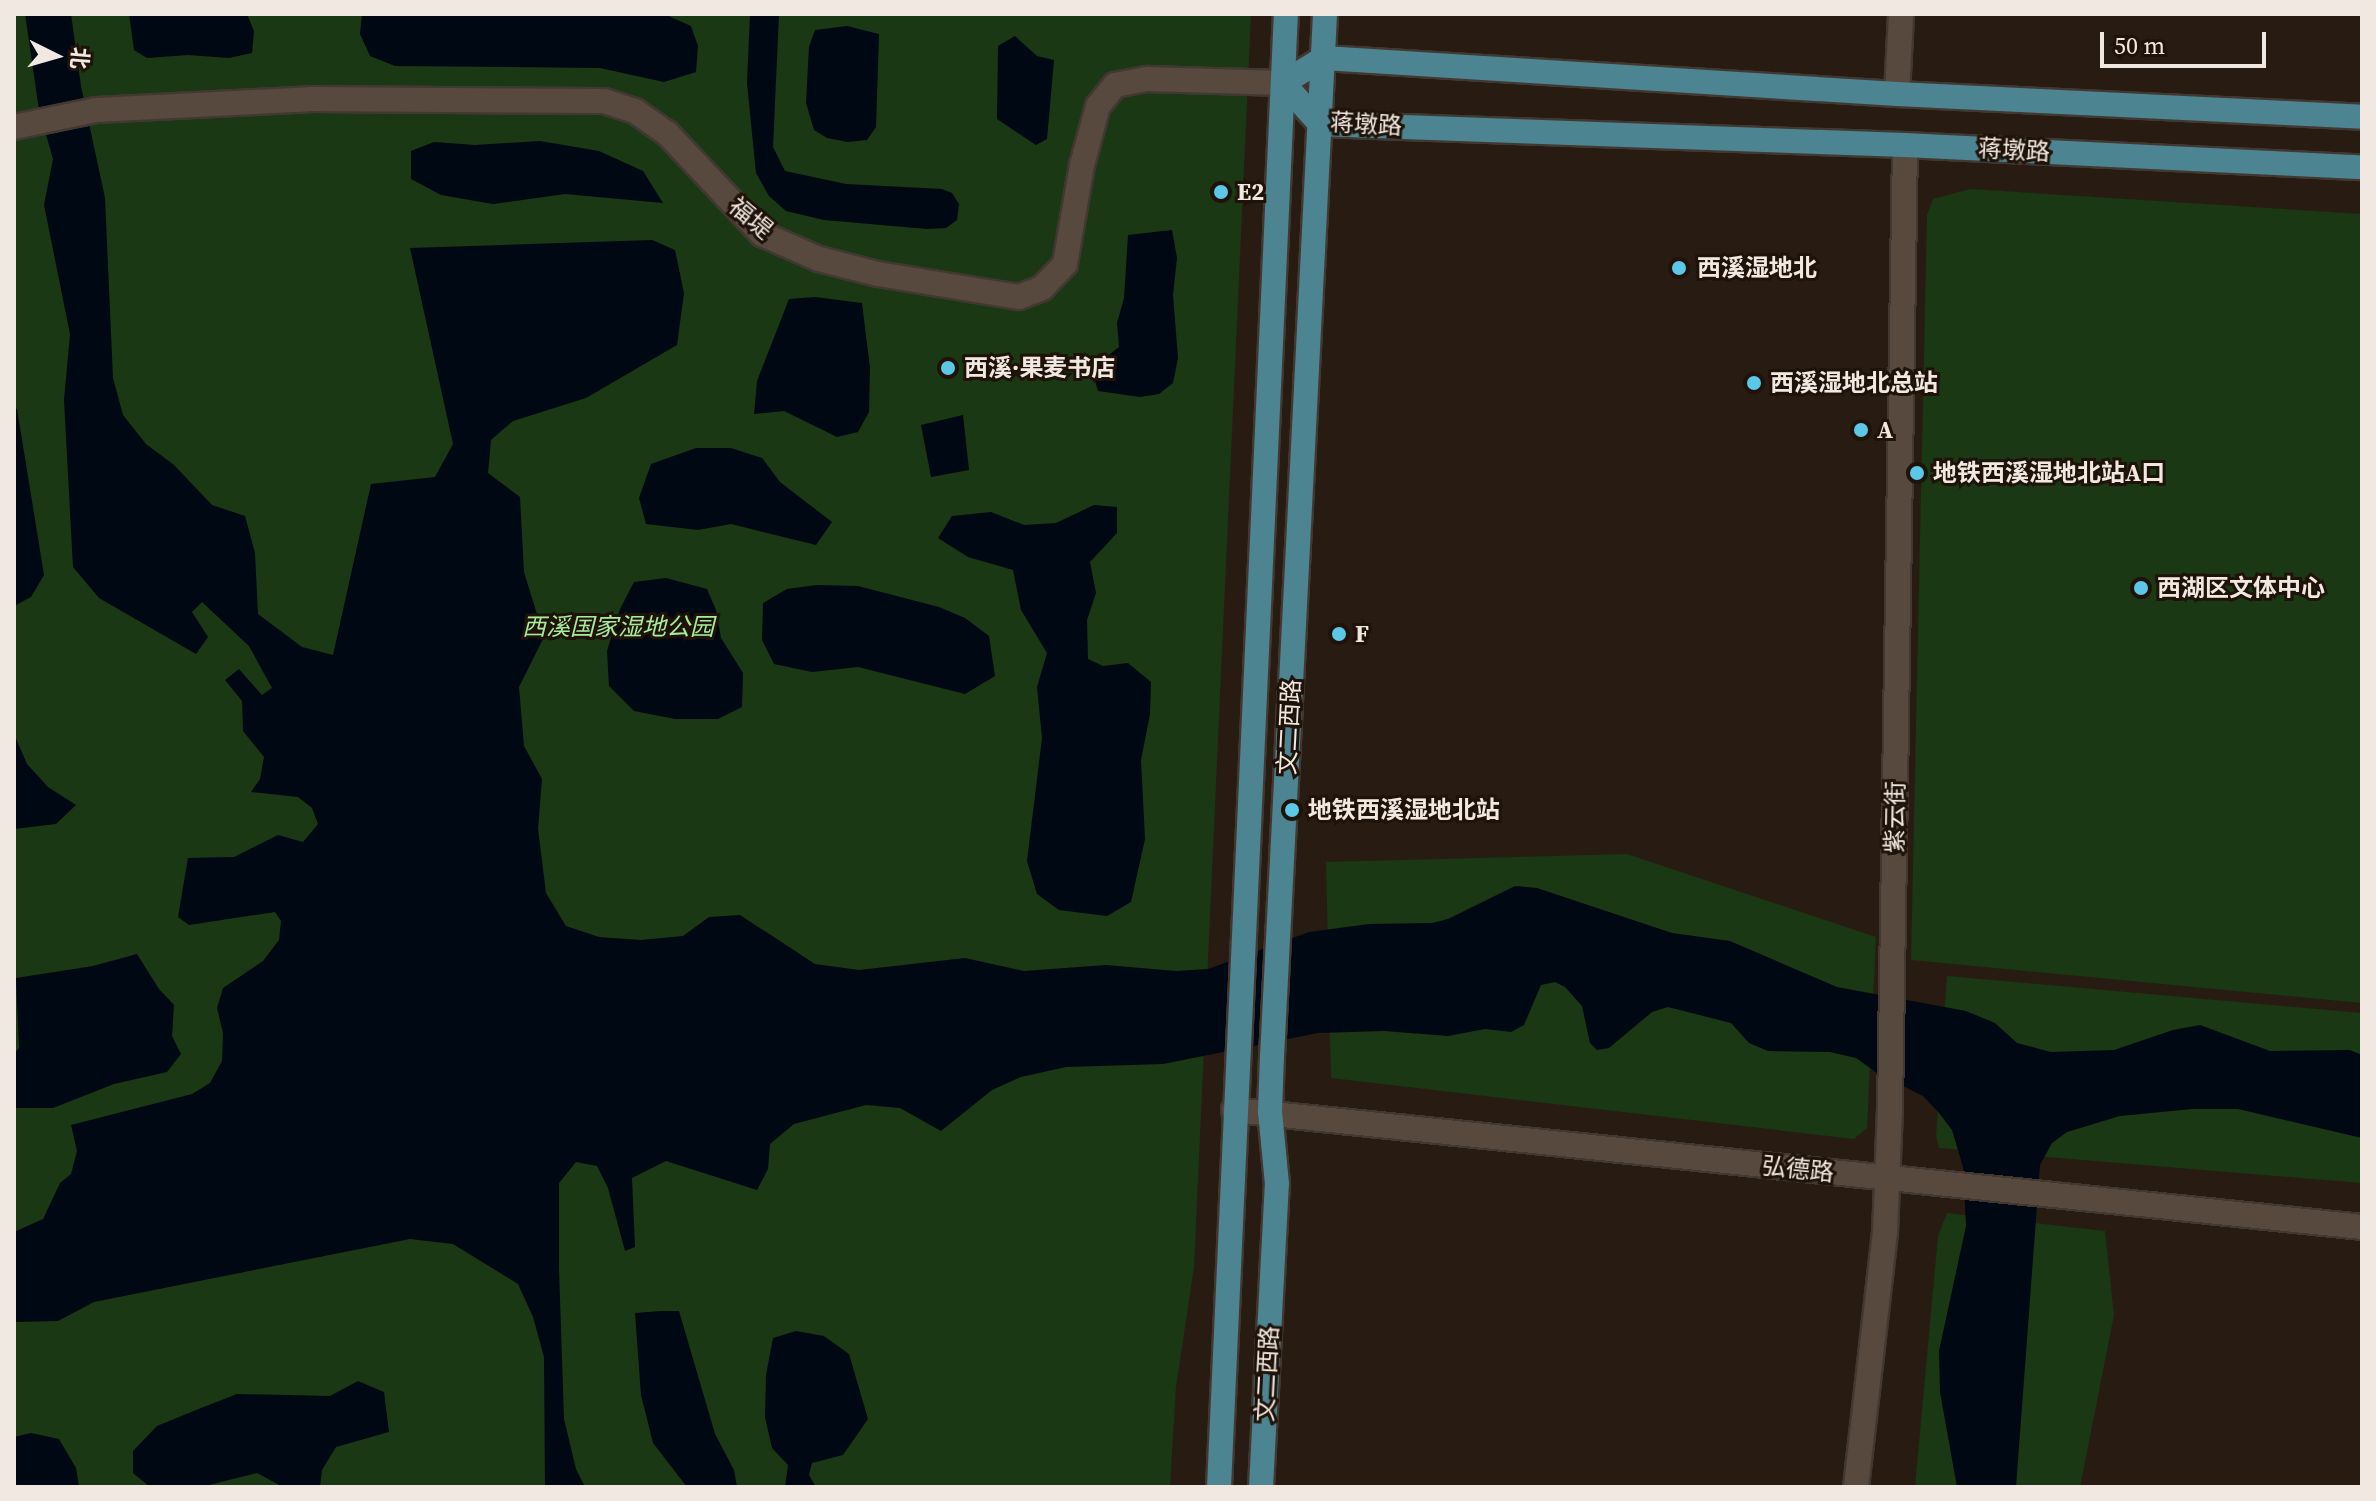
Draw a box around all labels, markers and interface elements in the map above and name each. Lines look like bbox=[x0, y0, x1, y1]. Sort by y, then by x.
north arrow bbox=[16, 16, 96, 96]
scale bar bbox=[2104, 16, 2270, 66]
text: 50 m bbox=[2114, 29, 2165, 62]
text: 北 bbox=[64, 46, 96, 70]
street label: 蒋墩路 bbox=[1329, 108, 1403, 140]
street label: 蒋墩路 bbox=[1977, 134, 2051, 166]
place label: E2 bbox=[1237, 178, 1264, 206]
marker: E2 bbox=[1212, 183, 1230, 201]
street label: 福堤 bbox=[723, 192, 779, 244]
place label: 西溪湿地北 bbox=[1697, 254, 1817, 282]
marker: 西溪湿地北 bbox=[1668, 257, 1690, 279]
place label: 西溪·果麦书店 bbox=[964, 354, 1115, 382]
marker: 西溪·果麦书店 bbox=[939, 359, 957, 377]
place label: 西溪湿地北总站 bbox=[1770, 369, 1938, 397]
marker: 西溪湿地北总站 bbox=[1745, 374, 1763, 392]
place label: A bbox=[1877, 416, 1893, 444]
marker: A bbox=[1852, 421, 1870, 439]
place label: 地铁西溪湿地北站A口 bbox=[1933, 459, 2165, 487]
marker: 地铁西溪湿地北站A口 bbox=[1908, 464, 1926, 482]
place label: 西湖区文体中心 bbox=[2157, 574, 2325, 602]
marker: 西湖区文体中心 bbox=[2132, 579, 2150, 597]
park label: 西溪国家湿地公园 bbox=[522, 613, 714, 641]
place label: F bbox=[1355, 620, 1369, 648]
marker: F bbox=[1330, 625, 1348, 643]
street label: 文二西路 bbox=[1272, 678, 1306, 776]
street label: 紫云街 bbox=[1880, 781, 1910, 853]
place label: 地铁西溪湿地北站 bbox=[1308, 796, 1500, 824]
marker: 地铁西溪湿地北站 bbox=[1283, 801, 1301, 819]
street label: 弘德路 bbox=[1761, 1151, 1835, 1187]
street label: 文二西路 bbox=[1250, 1325, 1284, 1423]

